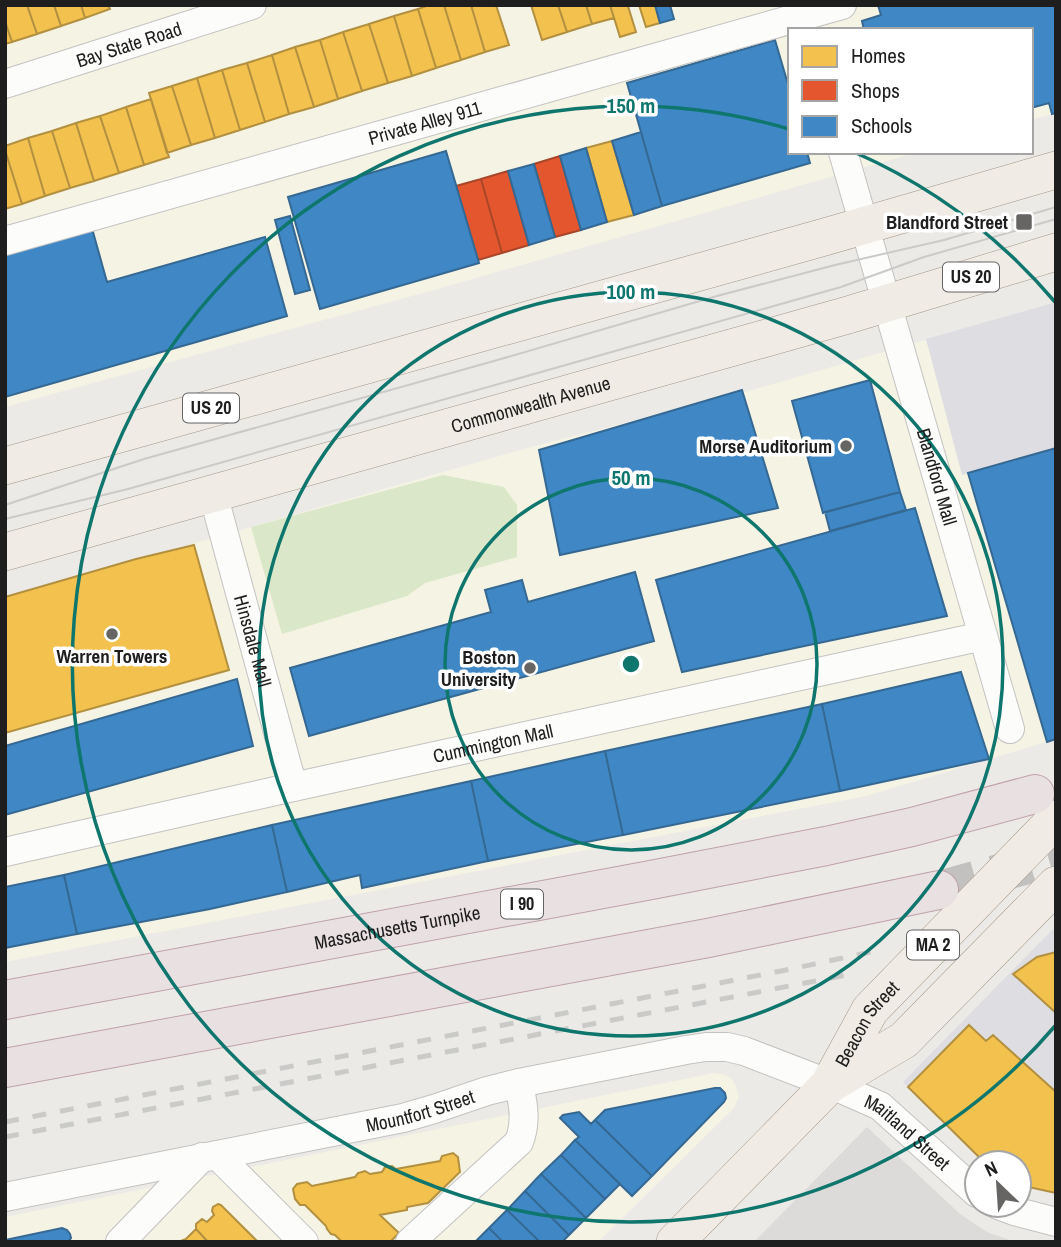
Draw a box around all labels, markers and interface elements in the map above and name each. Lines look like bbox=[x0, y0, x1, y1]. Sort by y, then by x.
street label: Bay State Road bbox=[73, 15, 185, 73]
legend bbox=[788, 28, 1033, 154]
text: Homes bbox=[851, 41, 906, 70]
text: Shops bbox=[851, 76, 900, 105]
text: 150 m bbox=[607, 91, 655, 120]
street label: Private Alley 911 bbox=[365, 94, 484, 151]
text: Schools bbox=[851, 111, 912, 140]
place label: Blandford Street bbox=[886, 209, 1008, 235]
marker: Blandford Street bbox=[1014, 212, 1034, 232]
road number: US 20 bbox=[943, 262, 999, 292]
text: 100 m bbox=[607, 277, 655, 306]
street label: Commonwealth Avenue bbox=[448, 369, 613, 439]
road number: US 20 bbox=[183, 394, 239, 422]
street label: Blandford Mall bbox=[911, 425, 963, 528]
place label: Morse Auditorium bbox=[699, 433, 832, 459]
marker: Morse Auditorium bbox=[838, 438, 854, 454]
text: 50 m bbox=[611, 463, 651, 492]
street label: Hinsdale Mall bbox=[228, 592, 278, 690]
marker: Warren Towers bbox=[104, 626, 120, 642]
place label: Warren Towers bbox=[57, 643, 167, 669]
place label: Boston University bbox=[441, 644, 516, 692]
centre of rings bbox=[619, 652, 643, 676]
marker: Boston University bbox=[522, 660, 538, 676]
street label: Cummington Mall bbox=[431, 717, 555, 769]
road number: I 90 bbox=[501, 890, 543, 918]
street label: Massachusetts Turnpike bbox=[312, 899, 482, 955]
road number: MA 2 bbox=[907, 930, 959, 960]
street label: Beacon Street bbox=[828, 975, 905, 1071]
street label: Mountfort Street bbox=[363, 1083, 478, 1138]
street label: Maitland Street bbox=[861, 1088, 956, 1176]
north arrow bbox=[963, 1149, 1033, 1219]
text: N bbox=[980, 1154, 1001, 1183]

